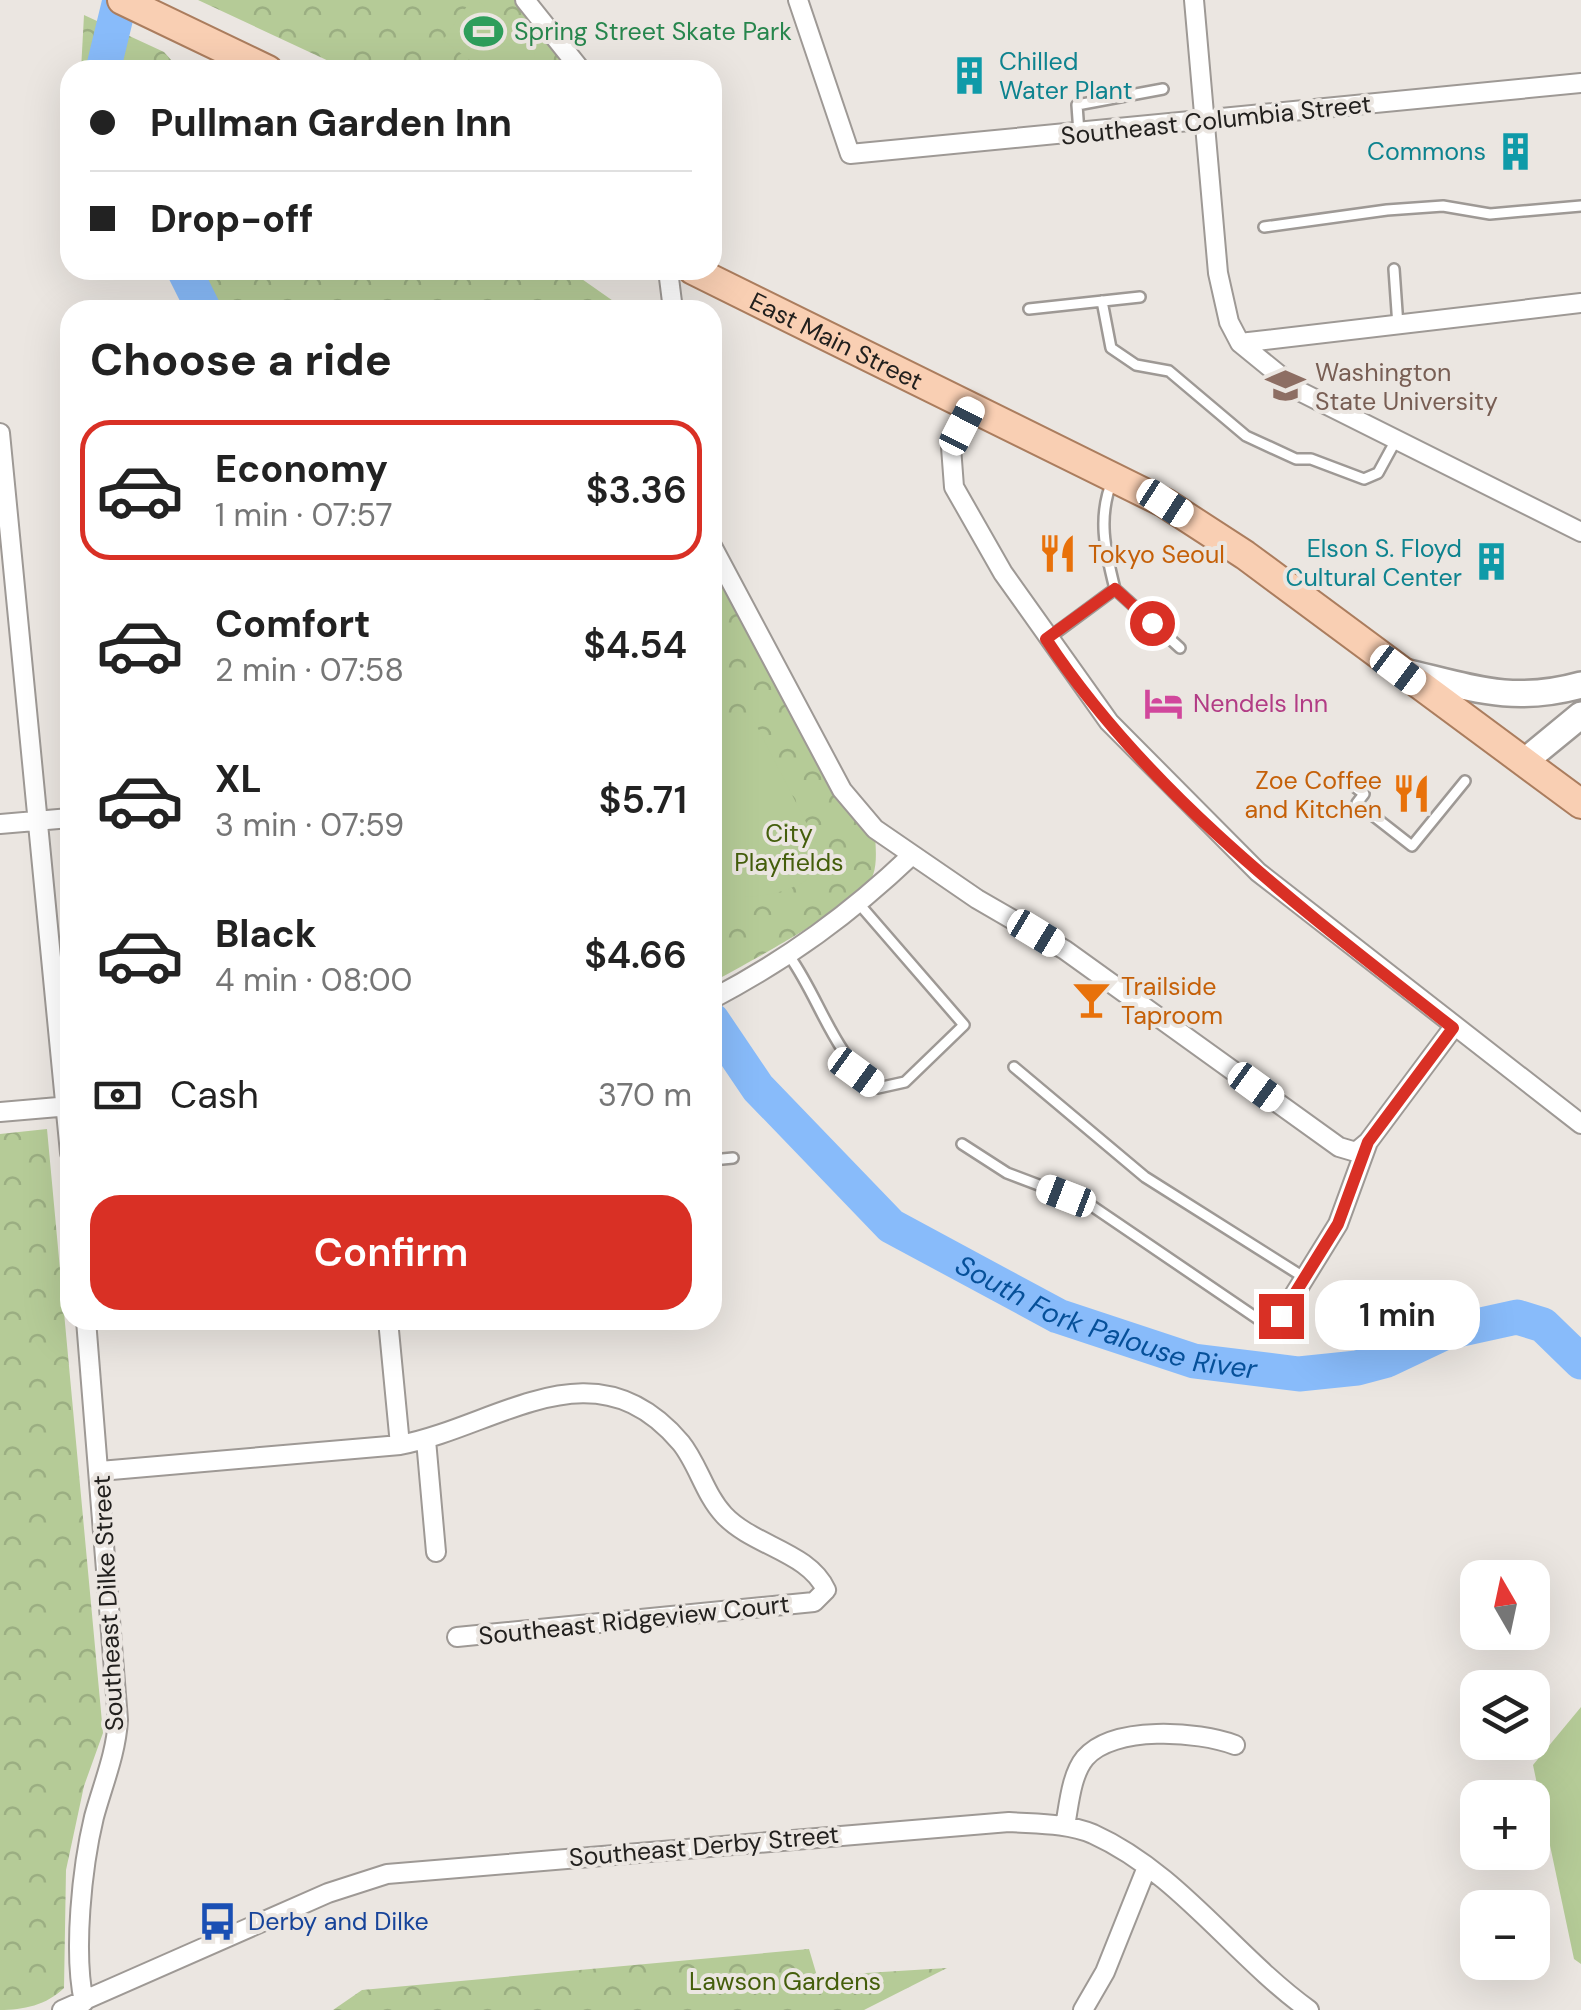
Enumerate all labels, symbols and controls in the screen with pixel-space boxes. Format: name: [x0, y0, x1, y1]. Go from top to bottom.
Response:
sports icon: Spring Street Skate Park: [463, 10, 505, 52]
place label: Spring Street Skate Park: [514, 15, 792, 48]
place label: Chilled Water Plant: [999, 45, 1133, 107]
building icon: Chilled Water Plant: [948, 54, 990, 96]
street label: Southeast Columbia Street: [1059, 87, 1373, 153]
text: Pullman Garden Inn: [150, 98, 512, 148]
building icon: Commons: [1495, 130, 1537, 172]
place label: Commons: [1367, 135, 1486, 168]
text: Drop-off: [150, 194, 313, 244]
street label: East Main Street: [745, 284, 928, 397]
text: Choose a ride: [90, 330, 392, 389]
place label: Washington State University: [1315, 356, 1498, 418]
school or university icon: Washington State University: [1264, 365, 1306, 407]
car: [935, 392, 989, 460]
text: Economy: [215, 444, 388, 494]
icon: car: [95, 445, 185, 535]
text: $3.36: [586, 465, 687, 515]
car: [1132, 474, 1198, 532]
text: 1 min · 07:57: [215, 494, 392, 536]
place label: Elson S. Floyd Cultural Center: [1286, 532, 1462, 594]
restaurant icon: Tokyo Seoul: [1037, 533, 1079, 575]
place label: Tokyo Seoul: [1088, 538, 1225, 571]
building icon: Elson S. Floyd Cultural Center: [1471, 541, 1513, 583]
text: Comfort: [215, 599, 371, 649]
icon: car: [95, 600, 185, 690]
route start: [1130, 601, 1175, 646]
text: $4.54: [583, 620, 687, 670]
car: [1365, 640, 1431, 700]
text: 2 min · 07:58: [215, 649, 404, 691]
hotel icon: Nendels Inn: [1142, 682, 1184, 724]
place label: Nendels Inn: [1193, 687, 1328, 720]
text: XL: [215, 754, 262, 804]
icon: car: [95, 755, 185, 845]
place label: Zoe Coffee and Kitchen: [1244, 764, 1382, 826]
restaurant icon: Zoe Coffee and Kitchen: [1391, 773, 1433, 815]
text: $5.71: [599, 775, 687, 825]
text: 3 min · 07:59: [215, 804, 404, 846]
park label: City Playfields: [734, 817, 844, 879]
car: [1003, 905, 1069, 961]
text: Black: [215, 909, 317, 959]
icon: car: [95, 910, 185, 1000]
text: $4.66: [584, 930, 687, 980]
text: 4 min · 08:00: [215, 959, 412, 1001]
place label: Trailside Taproom: [1121, 970, 1223, 1032]
bar icon: Trailside Taproom: [1070, 979, 1112, 1021]
car: [823, 1042, 889, 1102]
car: [1223, 1057, 1289, 1117]
icon: cash: [90, 1068, 145, 1123]
text: Cash: [170, 1070, 259, 1120]
text: 370 m: [598, 1074, 692, 1116]
car: [1033, 1171, 1099, 1221]
button: Confirm: [90, 1195, 692, 1310]
water label: South Fork Palouse River: [949, 1246, 1260, 1387]
callout: 1 min: [1316, 1281, 1481, 1351]
route end: [1259, 1294, 1304, 1339]
text: 1 min: [1359, 1294, 1436, 1336]
street label: Southeast Dilke Street: [85, 1474, 131, 1732]
north arrow: [1460, 1560, 1550, 1650]
map controls: [1460, 1560, 1550, 1980]
street label: Southeast Ridgeview Court: [477, 1587, 791, 1653]
button: layers: [1460, 1670, 1550, 1760]
button: +: [1460, 1780, 1550, 1870]
street label: Southeast Derby Street: [568, 1818, 840, 1874]
button: −: [1460, 1890, 1550, 1980]
bus stop icon: Derby and Dilke: [197, 1900, 239, 1942]
place label: Derby and Dilke: [248, 1905, 429, 1938]
park label: Lawson Gardens: [689, 1965, 881, 1998]

